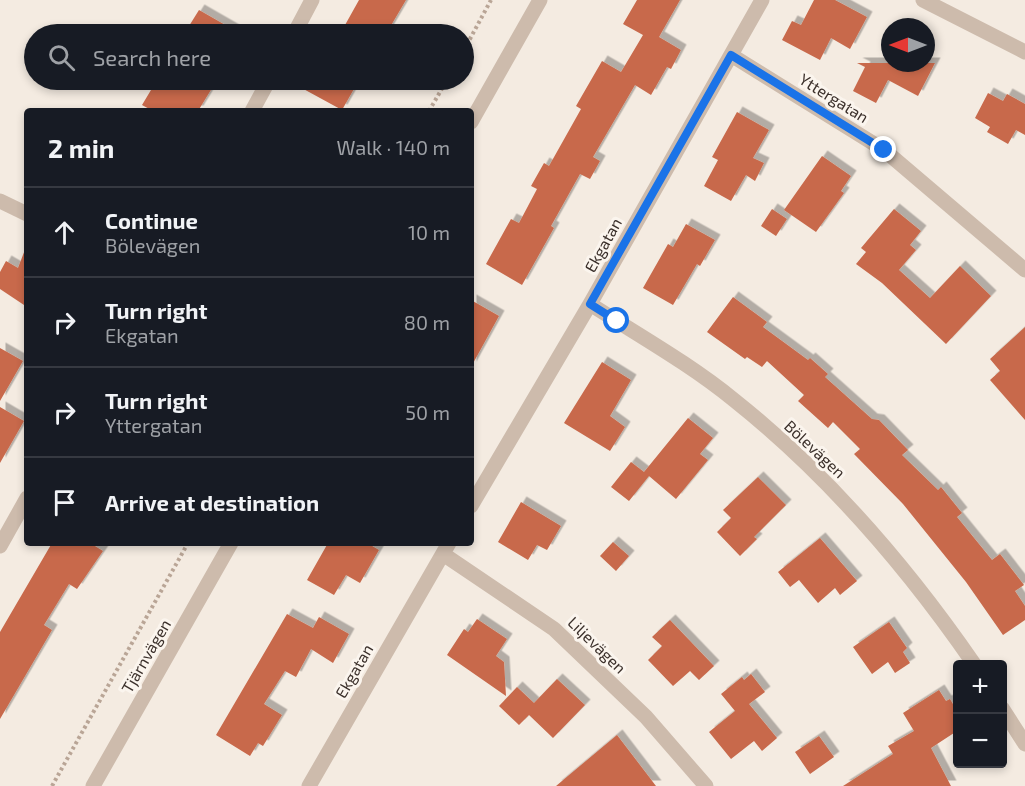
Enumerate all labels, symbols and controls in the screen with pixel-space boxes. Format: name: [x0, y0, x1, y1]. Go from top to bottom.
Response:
north arrow: [881, 18, 935, 72]
search box: [24, 24, 474, 90]
icon: search: [45, 41, 78, 74]
text: Search here: [93, 44, 211, 70]
street label: Yttergatan: [796, 69, 872, 126]
text: 2 min: [48, 132, 114, 163]
text: Walk · 140 m: [336, 135, 450, 159]
route end: [870, 136, 896, 162]
text: Continue: [105, 207, 198, 233]
street label: Ekgatan: [580, 214, 625, 275]
icon: ahead: [48, 216, 81, 249]
text: 10 m: [408, 220, 450, 244]
text: Bölevägen: [105, 233, 200, 257]
text: Turn right: [105, 297, 207, 323]
icon: right: [48, 306, 81, 339]
route start: [603, 307, 629, 333]
text: 80 m: [404, 310, 450, 334]
text: Ekgatan: [105, 323, 179, 347]
text: Turn right: [105, 387, 207, 413]
icon: right: [48, 396, 81, 429]
text: 50 m: [405, 400, 450, 424]
text: Yttergatan: [105, 413, 202, 437]
street label: Bölevägen: [781, 416, 850, 482]
icon: arrive: [48, 486, 81, 519]
text: Arrive at destination: [105, 489, 319, 515]
street label: Liljevägen: [564, 612, 630, 678]
street label: Tjärnvägen: [117, 616, 175, 696]
street label: Ekgatan: [331, 640, 377, 701]
map controls: [953, 660, 1007, 768]
button: +: [953, 660, 1007, 714]
button: −: [953, 714, 1007, 768]

